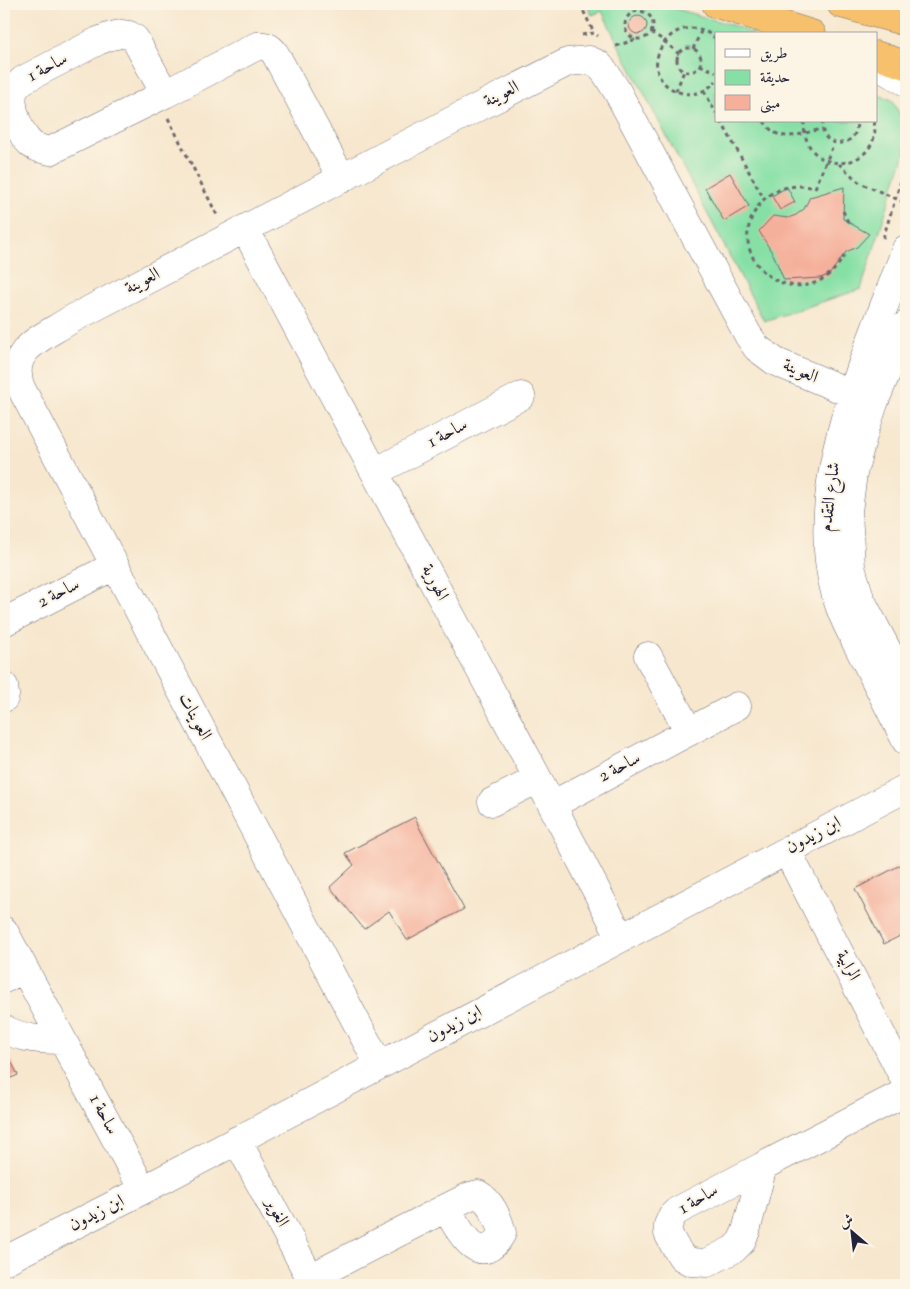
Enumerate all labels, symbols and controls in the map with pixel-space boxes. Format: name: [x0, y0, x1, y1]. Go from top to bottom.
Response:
legend: [715, 32, 878, 122]
text: طريق: [760, 44, 787, 65]
street label: ساحة 1: [23, 47, 73, 89]
text: حديقة: [760, 68, 790, 89]
street label: العوينة: [480, 75, 524, 115]
text: مبنى: [760, 94, 780, 115]
street label: العوينة: [121, 262, 165, 302]
street label: العوينة: [778, 353, 822, 391]
street label: ساحة 1: [423, 413, 473, 455]
street label: شارع التقدم: [814, 461, 849, 533]
street label: الهورية: [414, 560, 454, 606]
street label: ساحة 2: [33, 572, 85, 616]
street label: العوينات: [171, 689, 217, 745]
street label: ساحة 2: [594, 746, 646, 790]
street label: ابن زيدون: [782, 811, 846, 861]
street label: الرابية: [828, 946, 866, 986]
street label: ابن زيدون: [423, 1000, 487, 1050]
street label: ساحة 1: [82, 1090, 124, 1140]
street label: ساحة 1: [674, 1178, 724, 1222]
street label: ابن زيدون: [65, 1189, 129, 1239]
street label: الغوير: [257, 1192, 295, 1232]
north arrow: [828, 1206, 878, 1256]
text: ش: [836, 1210, 858, 1234]

